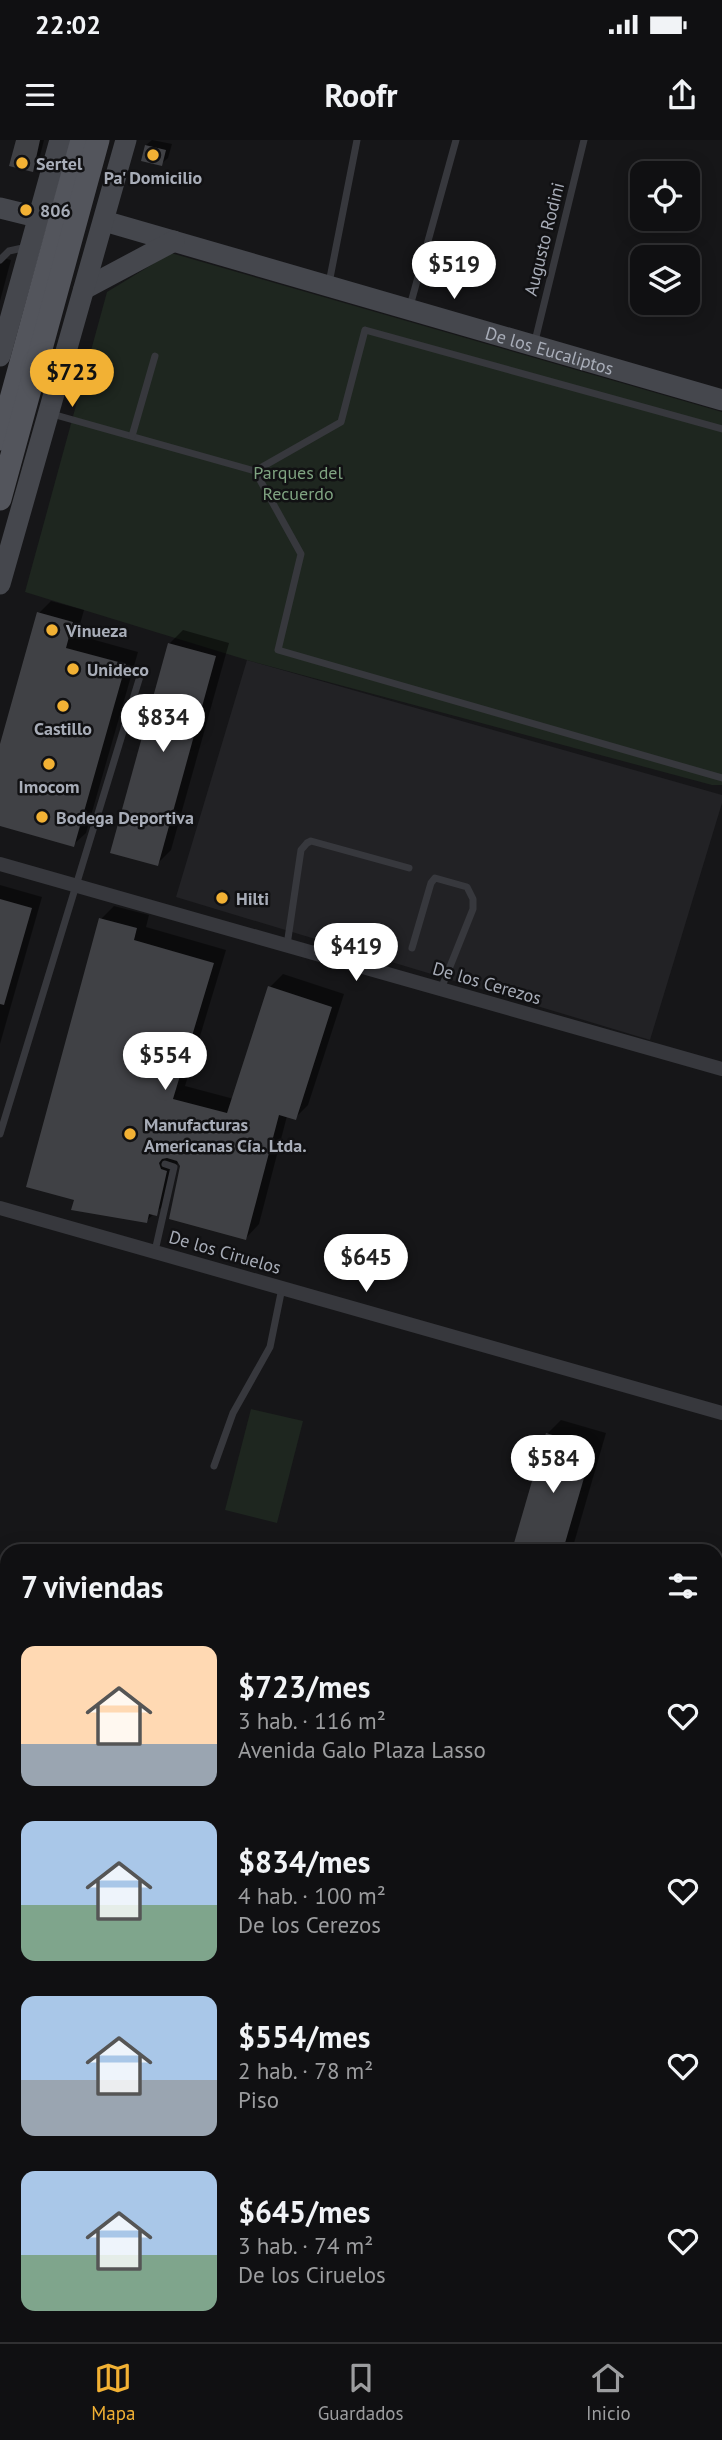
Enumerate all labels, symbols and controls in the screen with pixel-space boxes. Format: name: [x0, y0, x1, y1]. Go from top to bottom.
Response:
text: 22:02: [35, 8, 101, 41]
text: Roofr: [324, 74, 398, 116]
icon: menu: [21, 76, 59, 114]
icon: share: [663, 76, 701, 114]
marker: Pa' Domicilio: [145, 147, 161, 163]
place label: Sertel: [36, 152, 83, 175]
marker: Sertel: [14, 155, 30, 171]
map controls: [630, 161, 700, 315]
button: locate: [630, 161, 700, 231]
place label: Pa' Domicilio: [104, 166, 203, 189]
street label: Augusto Rodini: [519, 180, 569, 298]
place label: 806: [40, 199, 71, 222]
marker: 806: [18, 202, 34, 218]
pin: $519: [413, 242, 495, 301]
button: layers: [630, 245, 700, 315]
text: $519: [428, 249, 480, 278]
street label: De los Eucaliptos: [483, 321, 617, 380]
pin: $723: [31, 350, 113, 409]
text: $723: [46, 357, 98, 386]
park label: Parques del Recuerdo: [253, 461, 343, 505]
place label: Vinueza: [65, 619, 127, 642]
marker: Vinueza: [44, 622, 60, 638]
place label: Unideco: [87, 658, 149, 681]
marker: Unideco: [65, 661, 81, 677]
pin: $834: [122, 694, 204, 754]
marker: Castillo: [55, 698, 71, 714]
text: $834: [137, 702, 189, 731]
place label: Castillo: [34, 717, 92, 740]
marker: Imocom: [41, 756, 57, 772]
place label: Imocom: [19, 775, 79, 798]
place label: Bodega Deportiva: [56, 806, 194, 829]
marker: Bodega Deportiva: [34, 809, 50, 825]
place label: Hilti: [236, 887, 269, 910]
marker: Hilti: [214, 890, 230, 906]
pin: $419: [315, 924, 397, 983]
text: $419: [330, 931, 382, 960]
street label: De los Cerezos: [430, 957, 544, 1009]
pin: $554: [124, 1032, 206, 1092]
text: $554: [139, 1040, 191, 1069]
place label: Manufacturas Americanas Cía. Ltda.: [144, 1113, 307, 1157]
marker: Manufacturas Americanas Cía. Ltda.: [122, 1126, 138, 1142]
street label: De los Ciruelos: [166, 1225, 284, 1279]
pin: $645: [325, 1234, 407, 1294]
text: $645: [340, 1242, 392, 1271]
pin: $584: [512, 1436, 594, 1495]
text: $584: [527, 1443, 579, 1472]
text: 7 viviendas: [21, 1567, 163, 1606]
icon: filters: [664, 1567, 702, 1605]
text: $723/mes: [238, 1667, 370, 1706]
icon: home: [77, 1674, 161, 1758]
icon: heart: [664, 1697, 702, 1735]
text: 3 hab. · 116 m²: [238, 1706, 386, 1735]
text: Avenida Galo Plaza Lasso: [238, 1735, 486, 1764]
text: $834/mes: [238, 1842, 370, 1881]
icon: home: [77, 1849, 161, 1933]
icon: heart: [664, 1872, 702, 1910]
text: 4 hab. · 100 m²: [238, 1881, 386, 1910]
text: De los Cerezos: [238, 1910, 381, 1939]
text: $554/mes: [238, 2017, 370, 2056]
icon: home: [77, 2024, 161, 2108]
icon: heart: [664, 2047, 702, 2085]
text: 2 hab. · 78 m²: [238, 2056, 373, 2085]
text: Piso: [238, 2085, 279, 2114]
text: $645/mes: [238, 2192, 370, 2231]
icon: home: [77, 2199, 161, 2283]
icon: heart: [664, 2222, 702, 2260]
text: 3 hab. · 74 m²: [238, 2231, 373, 2260]
text: De los Ciruelos: [238, 2260, 386, 2289]
tab: Mapa: [91, 2359, 135, 2425]
tab: Guardados: [318, 2359, 404, 2425]
tab: Inicio: [586, 2359, 631, 2425]

